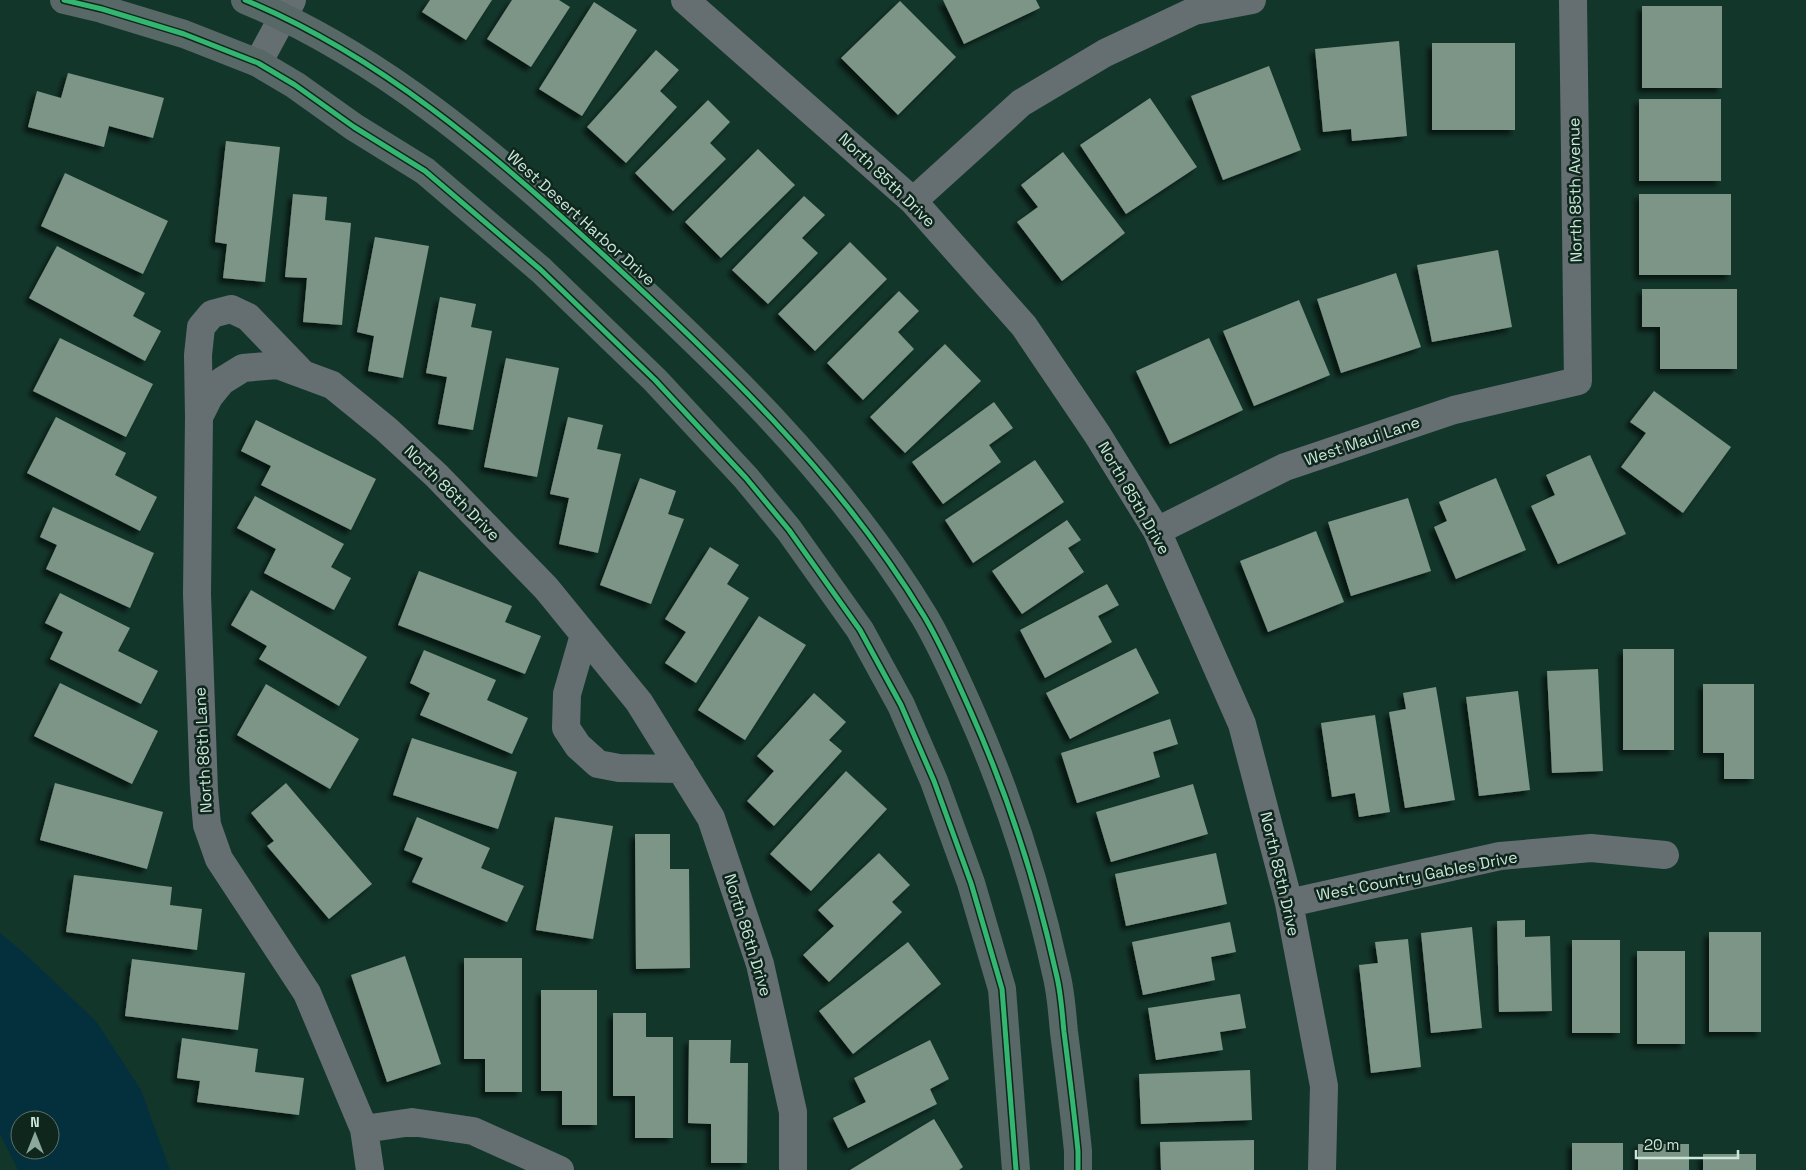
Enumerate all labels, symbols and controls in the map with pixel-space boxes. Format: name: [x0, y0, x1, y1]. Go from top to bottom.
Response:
street label: North 85th Avenue: [1563, 117, 1587, 263]
street label: North 85th Drive: [834, 128, 940, 232]
street label: West Desert Harbor Drive: [502, 146, 660, 290]
street label: West Maui Lane: [1301, 411, 1423, 471]
street label: North 85th Drive: [1093, 438, 1175, 558]
street label: North 86th Drive: [400, 441, 504, 545]
street label: North 86th Lane: [189, 686, 217, 814]
street label: North 85th Drive: [1255, 810, 1305, 938]
street label: West Country Gables Drive: [1315, 846, 1519, 906]
street label: North 86th Drive: [719, 871, 777, 999]
north arrow: [10, 1110, 60, 1160]
text: N: [30, 1113, 40, 1131]
scale bar: [1636, 1128, 1738, 1160]
text: 20 m: [1644, 1135, 1679, 1154]

